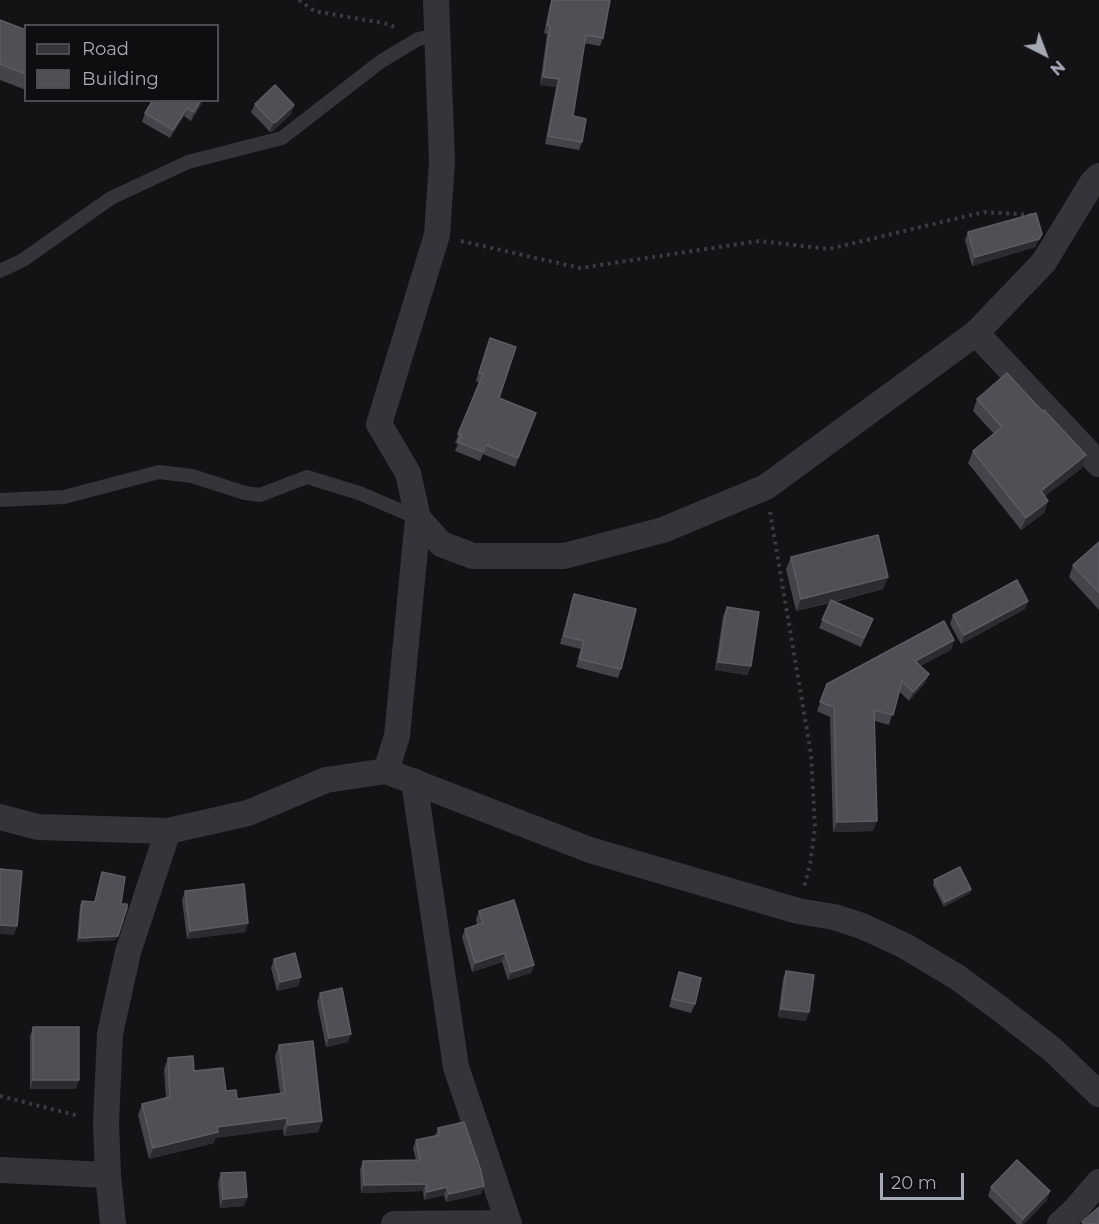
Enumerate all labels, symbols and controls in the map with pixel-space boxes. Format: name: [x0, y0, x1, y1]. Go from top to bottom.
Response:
legend: [24, 24, 219, 102]
north arrow: [1015, 24, 1075, 84]
text: Road: [82, 38, 129, 60]
text: N: [1046, 56, 1069, 79]
text: Building: [82, 68, 159, 90]
scale bar: [883, 1161, 967, 1199]
text: 20 m: [891, 1172, 937, 1194]

